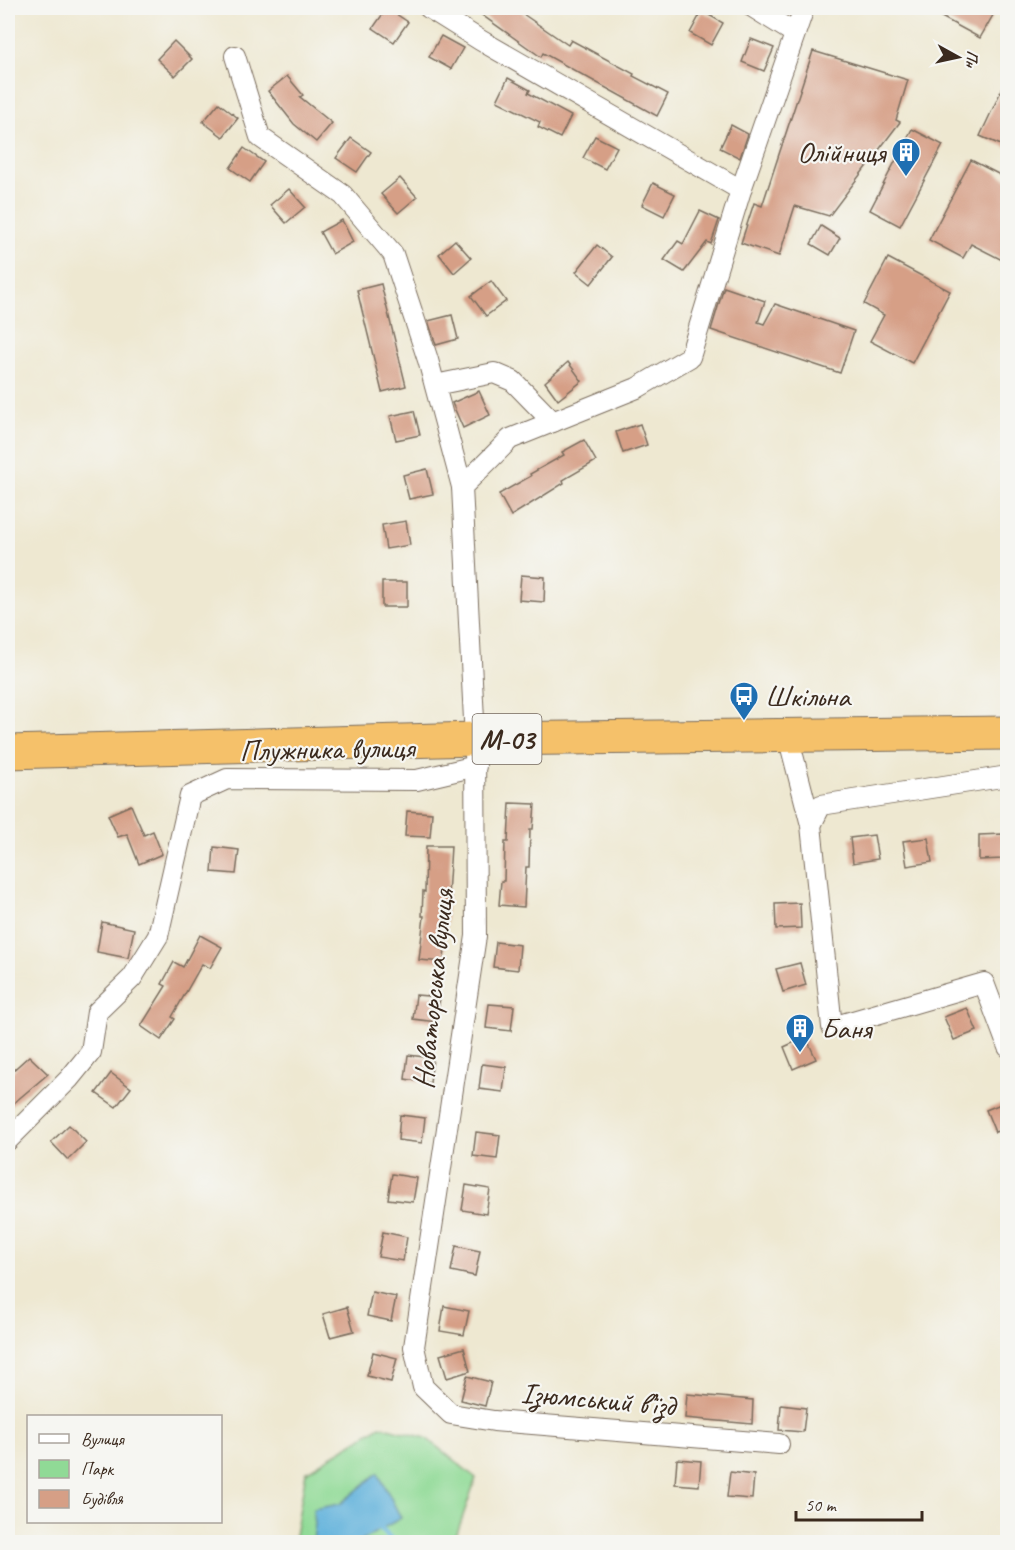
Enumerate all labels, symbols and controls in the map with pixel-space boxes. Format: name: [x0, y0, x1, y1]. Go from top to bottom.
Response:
north arrow: [928, 27, 988, 87]
text: Пн: [961, 49, 983, 70]
place label: Олійниця: [797, 133, 888, 171]
building icon: Олійниця: [890, 136, 922, 178]
place label: Шкільна: [765, 677, 852, 715]
bus stop icon: Шкільна: [728, 680, 760, 722]
road number: М-03: [472, 714, 542, 764]
street label: Плужника вулиця: [239, 728, 418, 770]
street label: Новаторська вулиця: [404, 886, 463, 1091]
place label: Баня: [821, 1009, 874, 1047]
building icon: Баня: [784, 1012, 816, 1054]
street label: Ізюмський в’їзд: [519, 1373, 679, 1425]
legend: [27, 1415, 222, 1523]
text: Вулиця: [81, 1428, 125, 1450]
text: Парк: [81, 1458, 115, 1480]
scale bar: [796, 1484, 922, 1522]
text: Будівля: [81, 1488, 124, 1510]
text: 50 m: [805, 1494, 838, 1516]

